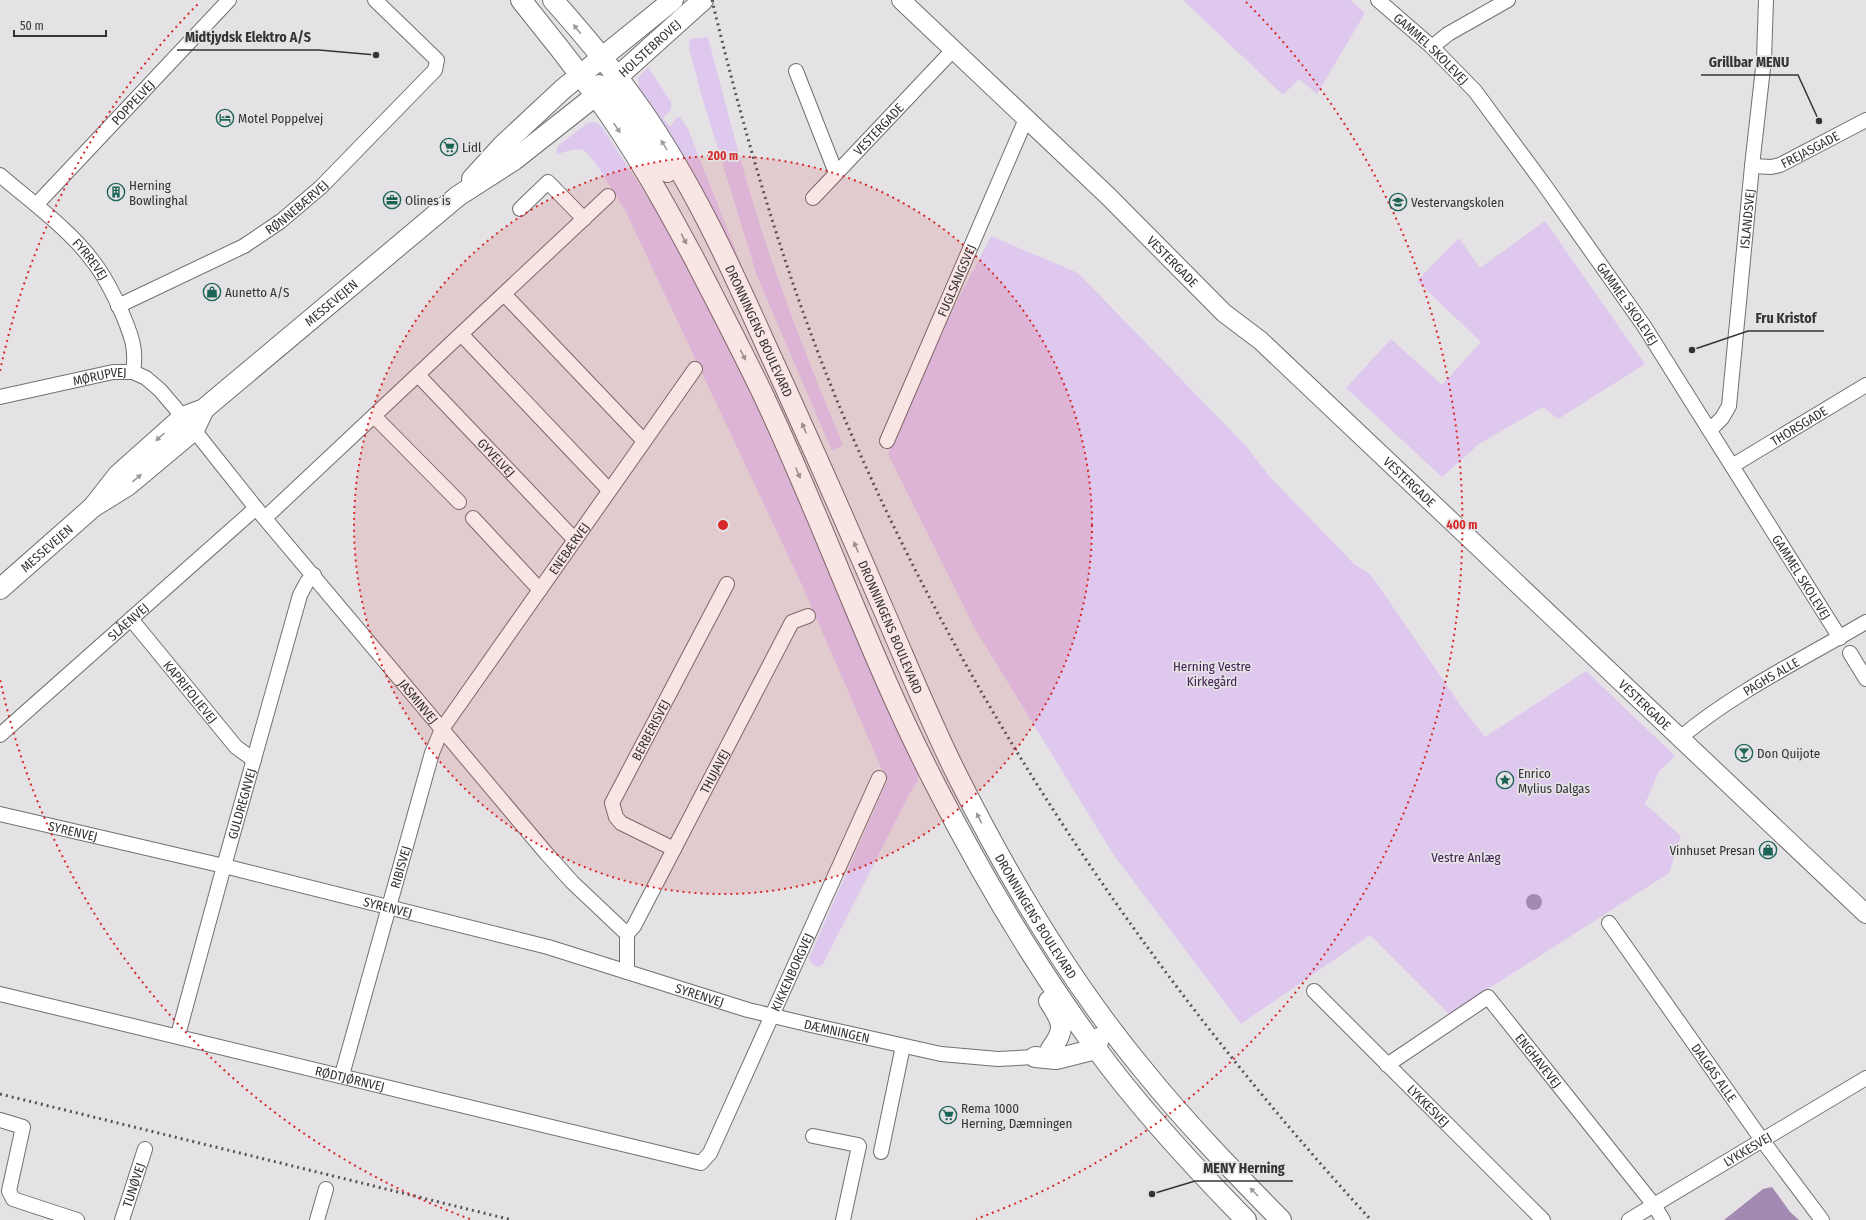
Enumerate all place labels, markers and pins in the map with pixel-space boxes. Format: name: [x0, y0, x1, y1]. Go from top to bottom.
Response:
callout: Midtjydsk Elektro A/S: [177, 24, 319, 50]
callout: Grillbar MENU: [1701, 49, 1798, 75]
hotel icon: Motel Poppelvej: [215, 108, 235, 128]
place label: Motel Poppelvej: [238, 111, 323, 126]
supermarket icon: Lidl: [439, 137, 459, 157]
place label: Lidl: [462, 140, 482, 155]
place label: Herning Bowlinghal: [129, 178, 188, 208]
building icon: Herning Bowlinghal: [106, 182, 126, 202]
office icon: Olines is: [382, 190, 402, 210]
school or university icon: Vestervangskolen: [1388, 192, 1408, 212]
place label: Olines is: [405, 193, 451, 208]
place label: Vestervangskolen: [1411, 195, 1504, 210]
shop icon: Aunetto A/S: [202, 282, 222, 302]
place label: Aunetto A/S: [225, 285, 289, 300]
callout: Fru Kristof: [1748, 305, 1824, 331]
centre of rings: [716, 518, 730, 532]
bar icon: Don Quijote: [1734, 743, 1754, 763]
place label: Don Quijote: [1757, 746, 1820, 761]
place label: Enrico Mylius Dalgas: [1518, 766, 1590, 796]
place icon: Enrico Mylius Dalgas: [1495, 770, 1515, 790]
shop icon: Vinhuset Presan: [1758, 840, 1778, 860]
place label: Vinhuset Presan: [1670, 843, 1755, 858]
place label: Rema 1000 Herning, Dæmningen: [961, 1101, 1072, 1131]
supermarket icon: Rema 1000 Herning, Dæmningen: [938, 1105, 958, 1125]
callout: MENY Herning: [1195, 1155, 1293, 1181]

